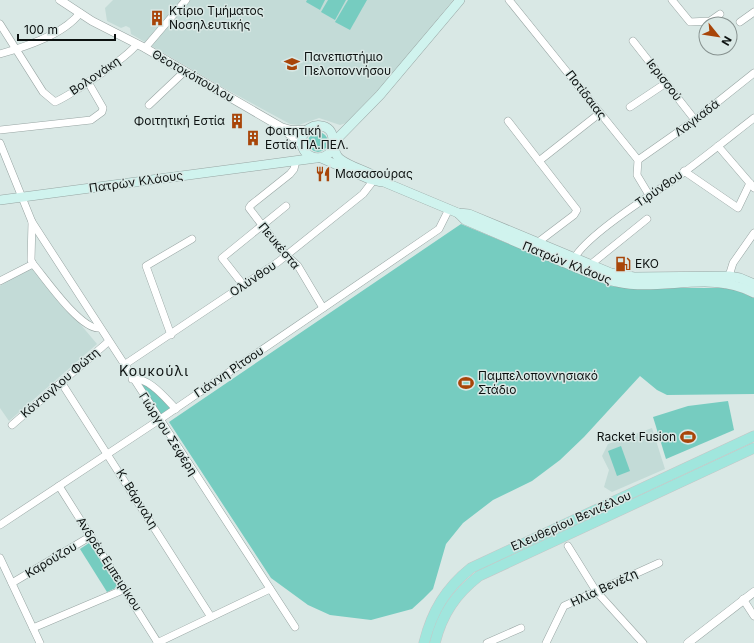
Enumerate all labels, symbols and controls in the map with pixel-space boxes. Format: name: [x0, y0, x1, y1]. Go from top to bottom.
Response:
place label: Κτίριο Τμήματος Νοσηλευτικής: [169, 3, 264, 32]
building icon: Κτίριο Τμήματος Νοσηλευτικής: [148, 9, 166, 27]
scale bar: [18, 16, 115, 42]
north arrow: [698, 16, 738, 56]
text: 100 m: [24, 22, 58, 37]
text: N: [719, 34, 735, 48]
street label: Θεοτοκόπουλου: [150, 46, 237, 105]
place label: Πανεπιστήμιο Πελοποννήσου: [304, 49, 391, 78]
street label: Βολονάκη: [67, 53, 123, 98]
school or university icon: Πανεπιστήμιο Πελοποννήσου: [283, 55, 301, 73]
street label: Ιερισσού: [643, 56, 685, 104]
street label: Ποτίδαιας: [563, 67, 610, 122]
street label: Λαγκαδά: [671, 96, 722, 139]
building icon: Φοιτητική Εστία: [228, 112, 246, 130]
place label: Φοιτητική Εστία: [134, 113, 225, 128]
place label: Φοιτητική Εστία ΠΑ.ΠΕΛ.: [265, 123, 349, 152]
building icon: Φοιτητική Εστία ΠΑ.ΠΕΛ.: [244, 129, 262, 147]
restaurant icon: Μασασούρας: [314, 165, 332, 183]
place label: Μασασούρας: [335, 166, 413, 181]
street label: Πατρών Κλάους: [88, 167, 184, 196]
street label: Τιρύνθου: [632, 167, 685, 210]
street label: Πευκέστα: [256, 219, 303, 272]
street label: Πατρών Κλάους: [520, 238, 614, 287]
fuel station icon: EKO: [614, 255, 632, 273]
place label: EKO: [635, 256, 659, 271]
street label: Ολύνθου: [227, 258, 279, 300]
street label: Γιάννη Ρίτσου: [191, 343, 266, 400]
street label: Κόντογλου Φώτη: [17, 344, 102, 421]
district label: Κουκούλι: [119, 362, 189, 379]
place label: Παμπελοποννησιακό Στάδιο: [478, 368, 598, 397]
sports icon: Παμπελοποννησιακό Στάδιο: [457, 374, 475, 392]
street label: Γιώργου Σεφέρη: [136, 389, 201, 478]
sports icon: Racket Fusion: [679, 428, 697, 446]
place label: Racket Fusion: [597, 429, 676, 444]
street label: Κ. Βάρναλη: [113, 466, 162, 531]
street label: Ελευθερίου Βενιζέλου: [508, 487, 633, 554]
street label: Ανδρέα Εμπειρίκου: [73, 514, 145, 614]
street label: Καρούζου: [22, 538, 79, 581]
street label: Ηλία Βενέζη: [568, 565, 640, 610]

